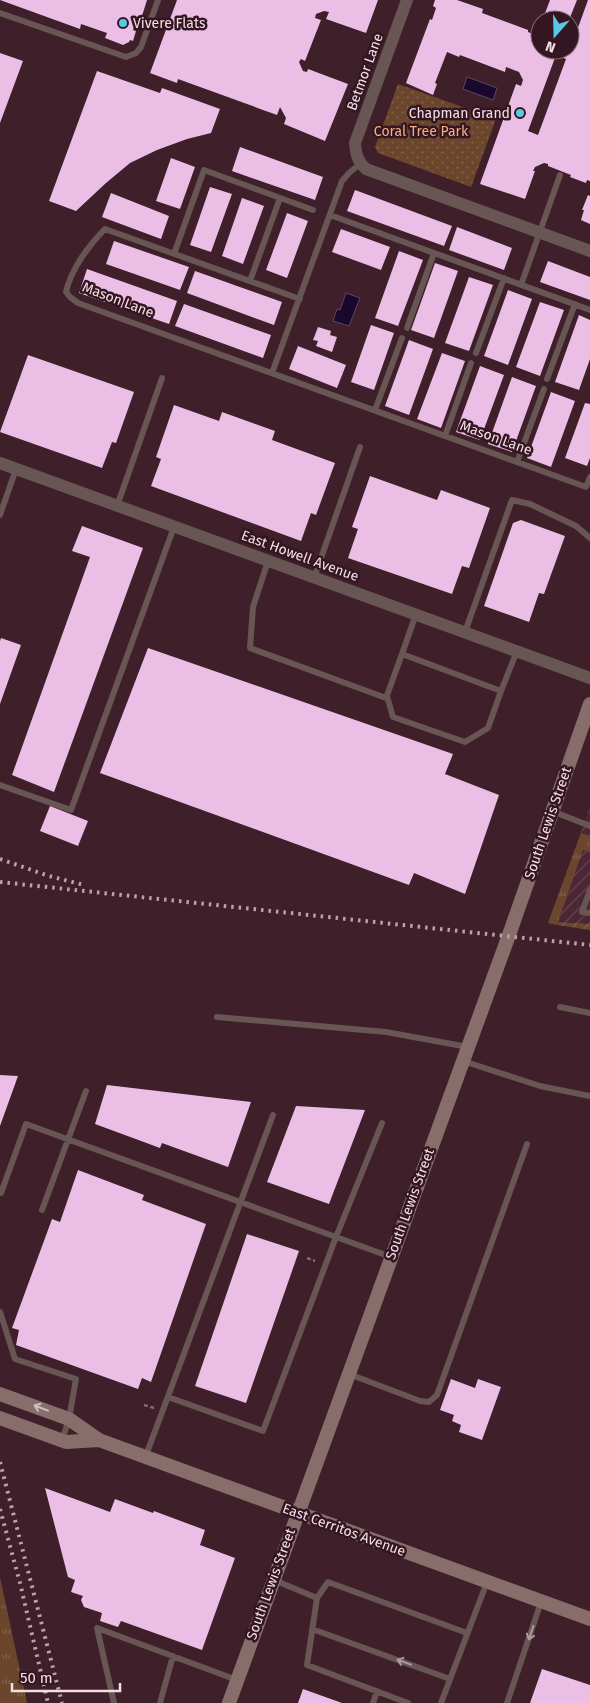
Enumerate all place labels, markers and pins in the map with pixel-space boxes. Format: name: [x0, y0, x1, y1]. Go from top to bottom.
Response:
place label: Vivere Flats: [133, 15, 206, 32]
marker: Vivere Flats: [117, 17, 129, 29]
place label: Chapman Grand: [409, 105, 510, 122]
marker: Chapman Grand: [514, 107, 526, 119]

